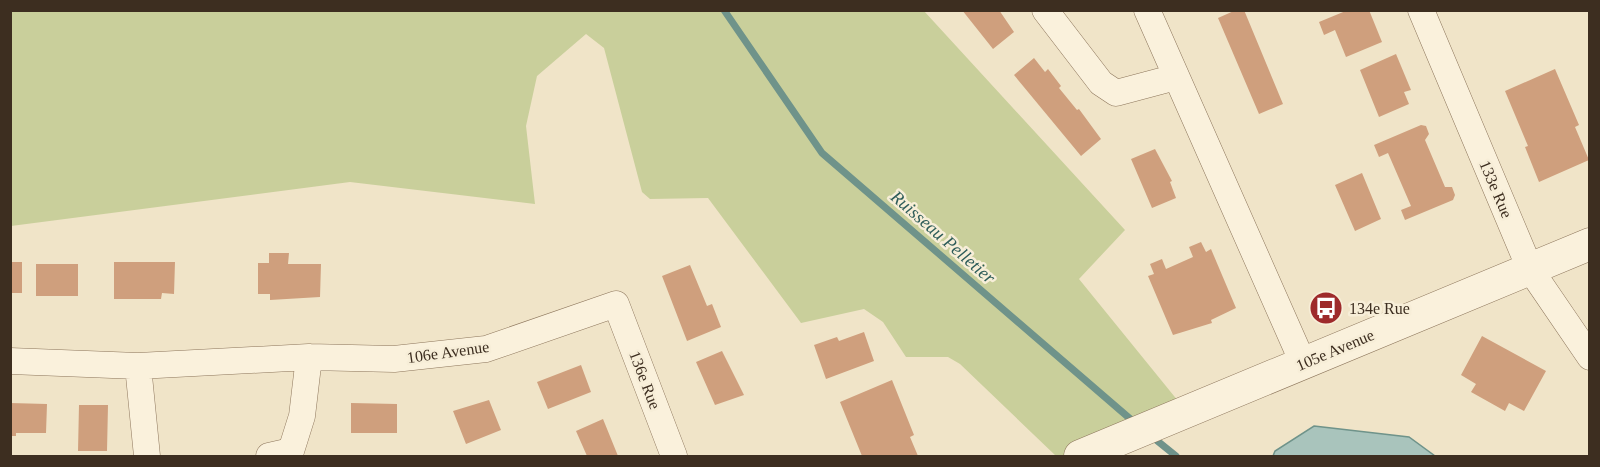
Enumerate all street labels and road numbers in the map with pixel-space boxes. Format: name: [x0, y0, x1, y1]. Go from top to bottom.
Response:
street label: 133e Rue: [1476, 158, 1516, 220]
street label: 105e Avenue: [1294, 326, 1376, 374]
street label: 106e Avenue: [406, 338, 490, 366]
street label: 136e Rue: [626, 349, 664, 411]

